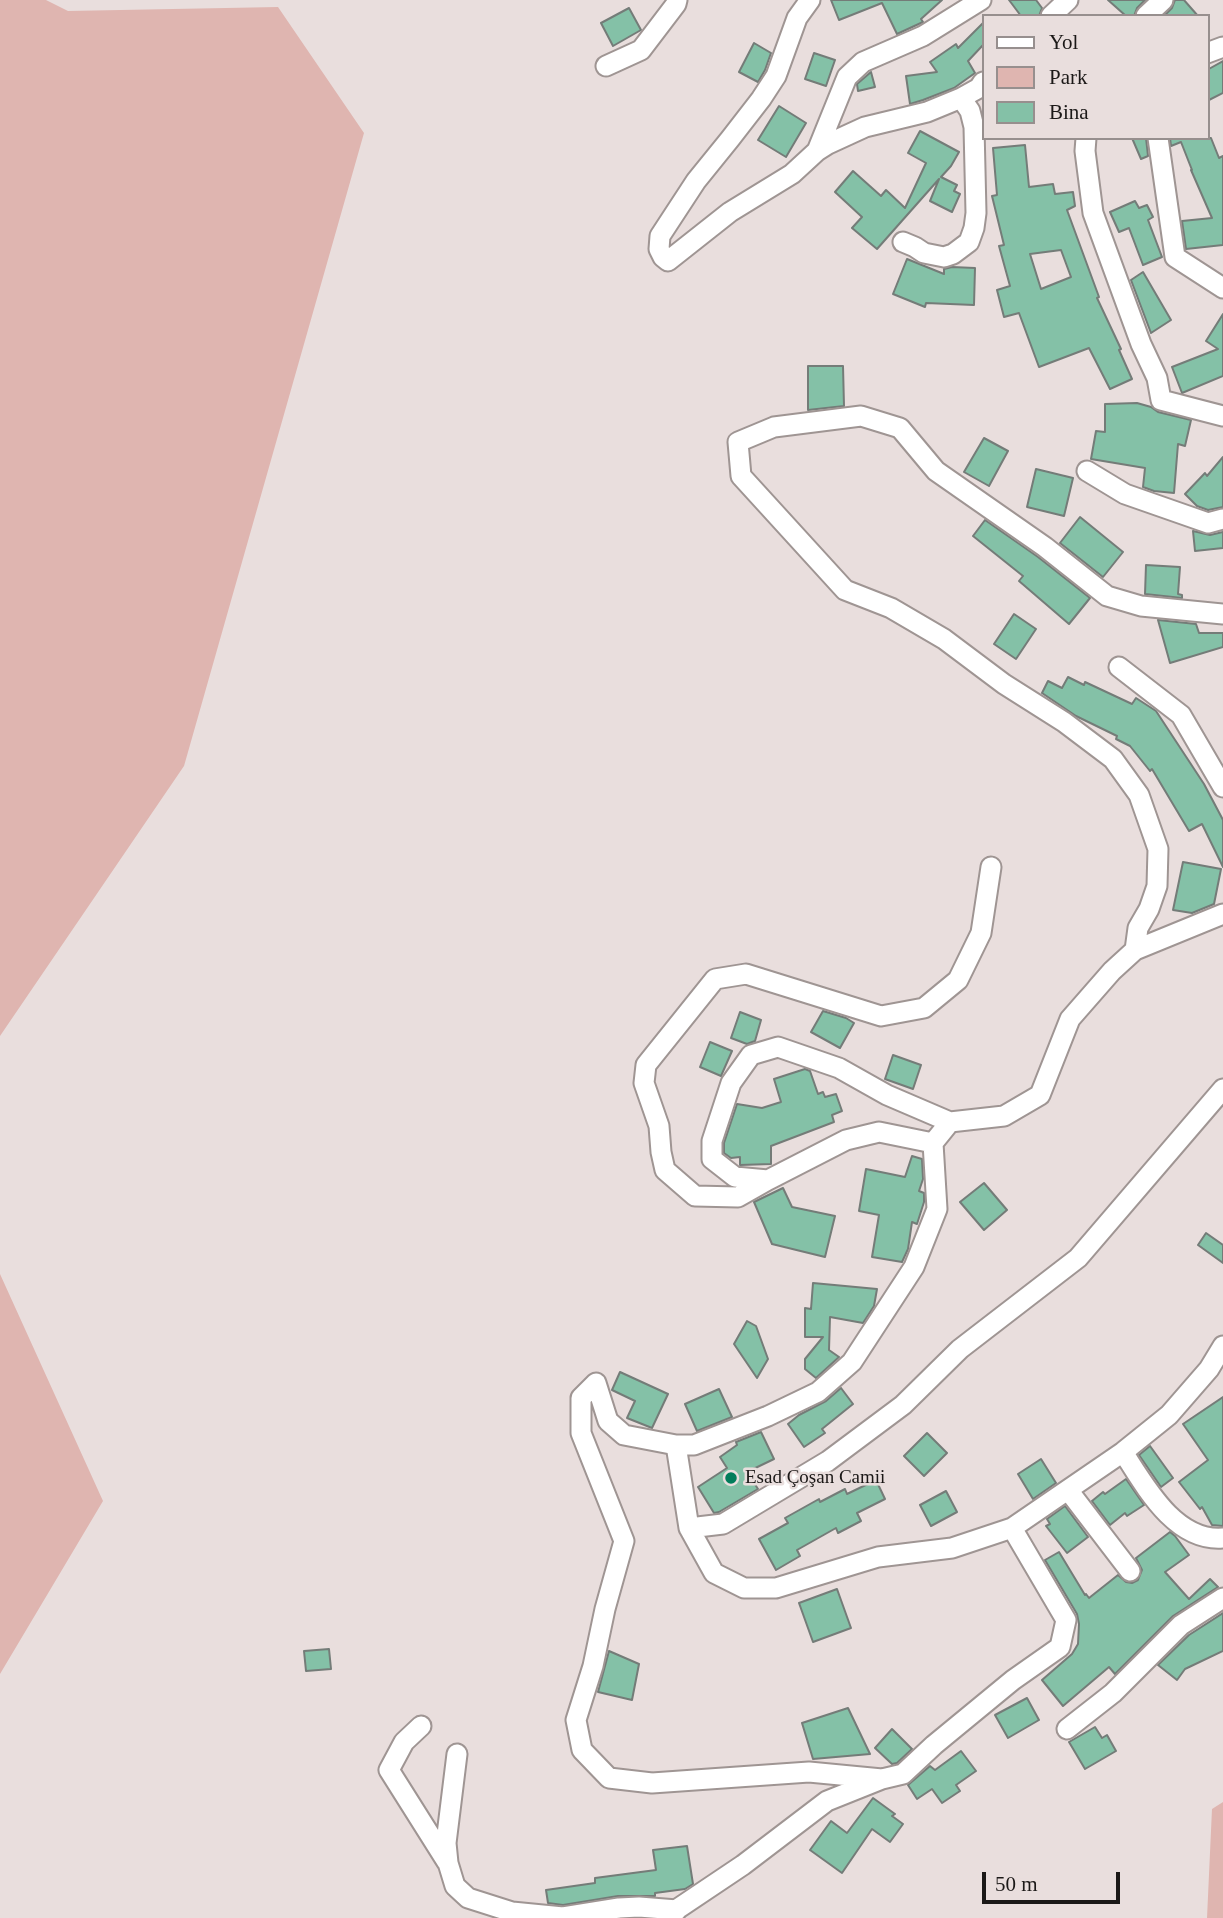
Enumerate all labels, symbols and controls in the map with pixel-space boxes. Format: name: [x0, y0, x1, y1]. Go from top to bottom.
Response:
legend: [982, 14, 1209, 140]
text: Yol: [1049, 30, 1078, 54]
text: Park: [1049, 65, 1088, 89]
text: Bina: [1049, 100, 1089, 124]
place label: Esad Çoşan Camii: [745, 1467, 885, 1489]
marker: Esad Çoşan Camii: [723, 1470, 739, 1486]
scale bar: [985, 1858, 1123, 1902]
text: 50 m: [995, 1872, 1038, 1896]

